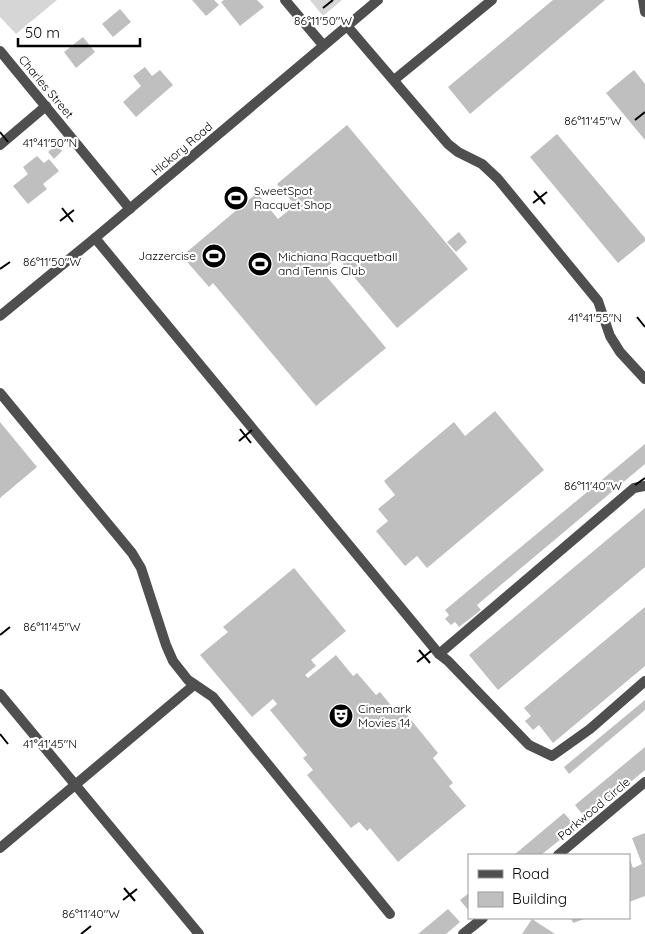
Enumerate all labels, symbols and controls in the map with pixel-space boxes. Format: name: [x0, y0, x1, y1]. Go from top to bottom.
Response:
text: 86°11'50"W: [294, 13, 352, 28]
scale bar: [18, 15, 140, 47]
text: 50 m: [25, 23, 60, 42]
street label: Charles Street: [16, 52, 77, 121]
text: 86°11'45"W: [564, 113, 622, 128]
street label: Hickory Road: [148, 119, 215, 179]
text: 41°41'50"N: [23, 135, 77, 150]
place label: SweetSpot Racquet Shop: [254, 183, 332, 212]
sports icon: SweetSpot Racquet Shop: [223, 185, 249, 211]
sports icon: Jazzercise: [201, 243, 227, 269]
place label: Jazzercise: [138, 248, 196, 263]
place label: Michiana Racquetball and Tennis Club: [278, 249, 397, 278]
sports icon: Michiana Racquetball and Tennis Club: [247, 251, 273, 277]
text: 86°11'50"W: [23, 254, 81, 269]
text: 41°41'55"N: [568, 310, 622, 325]
text: 86°11'40"W: [564, 478, 622, 493]
text: 86°11'45"W: [23, 619, 81, 634]
place label: Cinemark Movies 14: [358, 701, 411, 730]
theatre icon: Cinemark Movies 14: [328, 703, 354, 729]
text: 41°41'45"N: [23, 736, 77, 751]
street label: Parkwood Circle: [554, 774, 633, 843]
legend: [468, 854, 630, 919]
text: Road: [512, 864, 549, 883]
text: Building: [512, 889, 567, 908]
text: 86°11'40"W: [62, 906, 120, 921]

